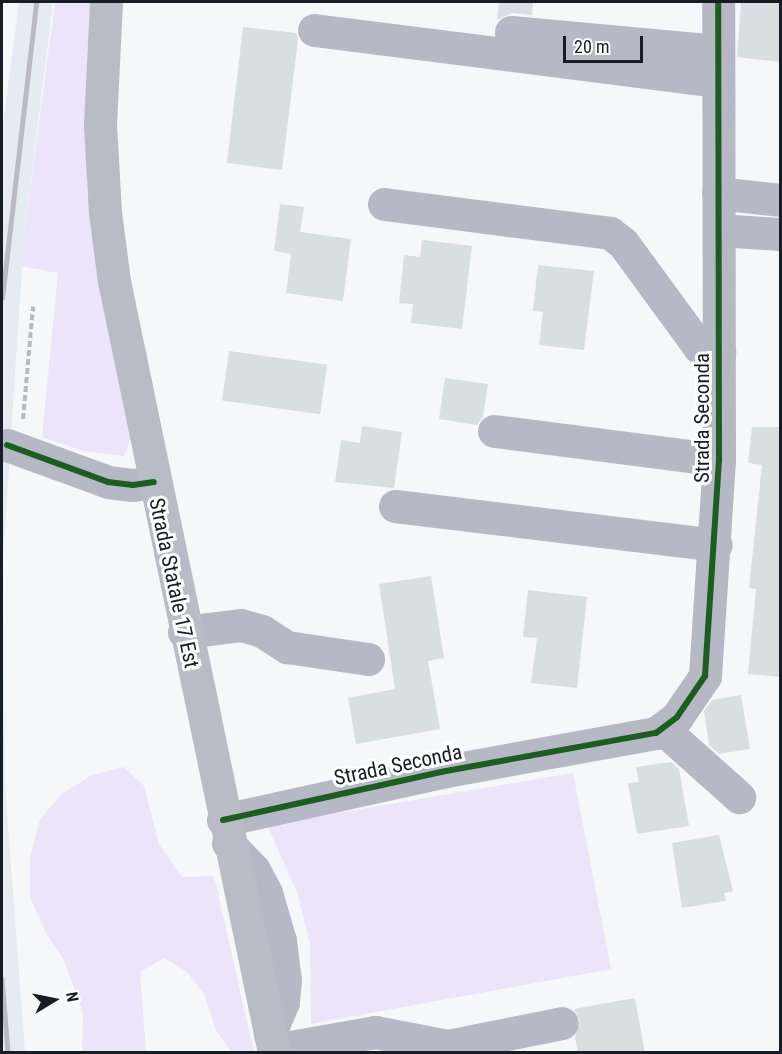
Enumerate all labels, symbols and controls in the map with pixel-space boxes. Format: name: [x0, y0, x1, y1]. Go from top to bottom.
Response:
scale bar: [566, 24, 646, 62]
text: 20 m: [574, 36, 609, 57]
street label: Strada Seconda: [689, 353, 715, 483]
street label: Strada Statale 17 Est: [144, 496, 204, 670]
street label: Strada Seconda: [332, 739, 464, 791]
north arrow: [24, 970, 84, 1030]
text: N: [62, 990, 82, 1003]

